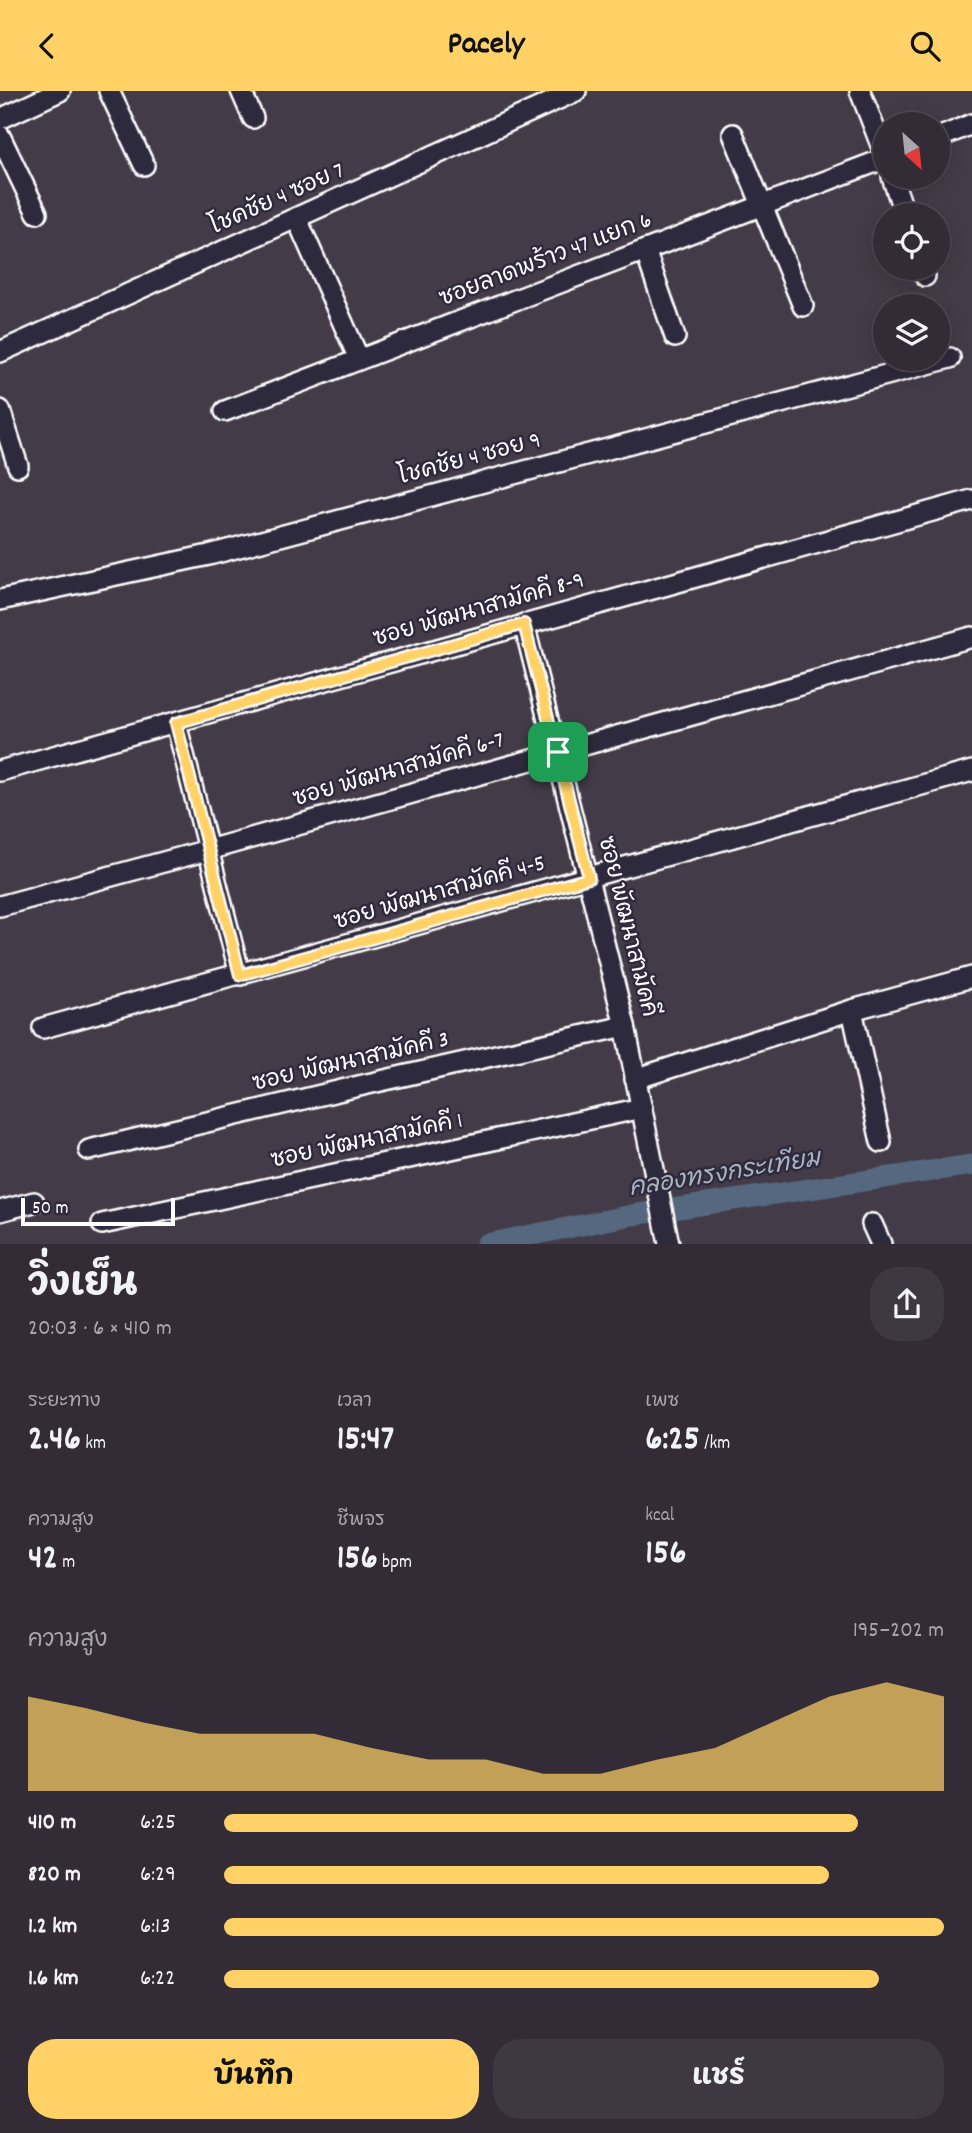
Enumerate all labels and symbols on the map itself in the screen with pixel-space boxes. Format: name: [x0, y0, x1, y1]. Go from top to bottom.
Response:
north arrow: [873, 112, 950, 189]
street label: โชคชัย 4 ซอย 7: [204, 153, 351, 244]
street label: ซอยลาดพร้าว 47 แยก 6: [434, 203, 657, 317]
street label: โชคชัย 4 ซอย 9: [395, 422, 545, 495]
street label: ซอย พัฒนาสามัคคี 8-9: [369, 563, 588, 657]
pin: [528, 722, 588, 782]
street label: ซอย พัฒนาสามัคคี 6-7: [289, 723, 508, 817]
street label: ซอย พัฒนาสามัคคี: [588, 833, 666, 1021]
street label: ซอย พัฒนาสามัคคี 4-5: [330, 846, 550, 940]
street label: ซอย พัฒนาสามัคคี 3: [249, 1022, 452, 1102]
street label: ซอย พัฒนาสามัคคี 1: [268, 1104, 466, 1178]
water label: คลองทรงกระเทียม: [627, 1142, 825, 1207]
scale bar: [21, 1195, 175, 1227]

